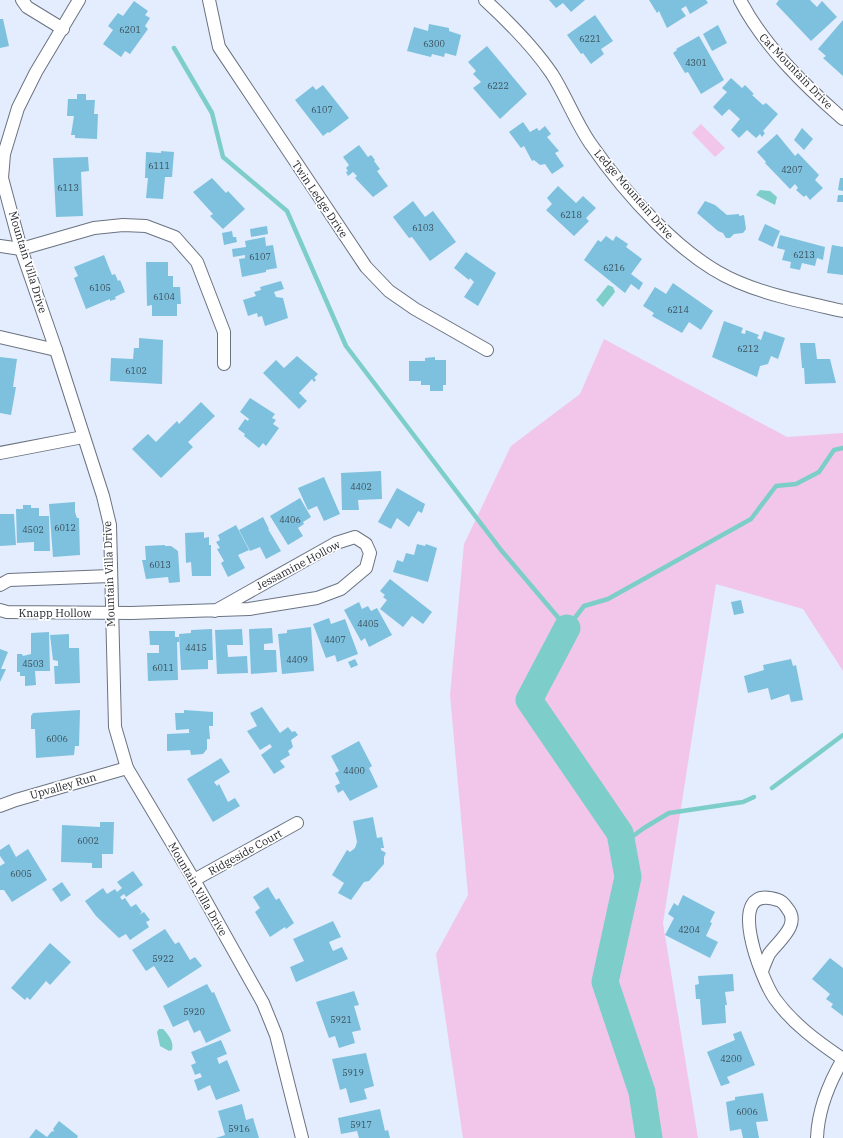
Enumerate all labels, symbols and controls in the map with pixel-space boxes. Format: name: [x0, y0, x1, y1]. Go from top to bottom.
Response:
house number: 6201: [119, 24, 141, 35]
street label: Cat Mountain Drive: [756, 30, 836, 112]
house number: 6221: [579, 33, 601, 44]
house number: 6300: [423, 38, 445, 49]
house number: 4301: [685, 57, 707, 68]
house number: 6222: [487, 80, 509, 91]
house number: 6107: [311, 104, 333, 115]
street label: Ledge Mountain Drive: [591, 146, 677, 242]
street label: Twin Ledge Drive: [289, 158, 351, 240]
house number: 6111: [148, 160, 170, 171]
house number: 4207: [781, 164, 803, 175]
house number: 6113: [57, 182, 79, 193]
street label: Mountain Villa Drive: [6, 209, 50, 315]
house number: 6218: [560, 209, 582, 220]
house number: 6103: [412, 222, 434, 233]
house number: 6213: [793, 249, 815, 260]
house number: 6107: [249, 251, 271, 262]
house number: 6216: [603, 262, 625, 273]
house number: 6105: [89, 282, 111, 293]
house number: 6104: [153, 291, 175, 302]
house number: 6214: [667, 304, 689, 315]
house number: 6212: [737, 343, 759, 354]
house number: 6102: [125, 365, 147, 376]
house number: 4402: [350, 481, 372, 492]
house number: 4406: [279, 514, 301, 525]
street label: Mountain Villa Drive: [100, 521, 118, 627]
house number: 6012: [54, 522, 76, 533]
house number: 4502: [22, 524, 44, 535]
street label: Jessamine Hollow: [254, 537, 343, 593]
house number: 6013: [149, 559, 171, 570]
street label: Knapp Hollow: [19, 606, 92, 620]
house number: 4405: [357, 618, 379, 629]
house number: 4407: [324, 634, 346, 645]
house number: 4415: [185, 642, 207, 653]
house number: 4409: [286, 654, 308, 665]
house number: 4503: [22, 658, 44, 669]
house number: 6011: [152, 662, 174, 673]
house number: 6006: [46, 733, 68, 744]
house number: 4400: [343, 765, 365, 776]
street label: Upvalley Run: [28, 770, 98, 802]
street label: Ridgeside Court: [206, 826, 284, 878]
house number: 6002: [77, 835, 99, 846]
street label: Mountain Villa Drive: [165, 840, 231, 939]
house number: 6005: [10, 868, 32, 879]
house number: 4204: [678, 924, 700, 935]
house number: 5922: [152, 953, 174, 964]
house number: 5920: [183, 1006, 205, 1017]
house number: 5921: [330, 1014, 352, 1025]
house number: 4200: [720, 1053, 742, 1064]
house number: 5919: [342, 1067, 364, 1078]
house number: 6006: [736, 1106, 758, 1117]
house number: 5917: [350, 1119, 372, 1130]
house number: 5916: [228, 1123, 250, 1134]

